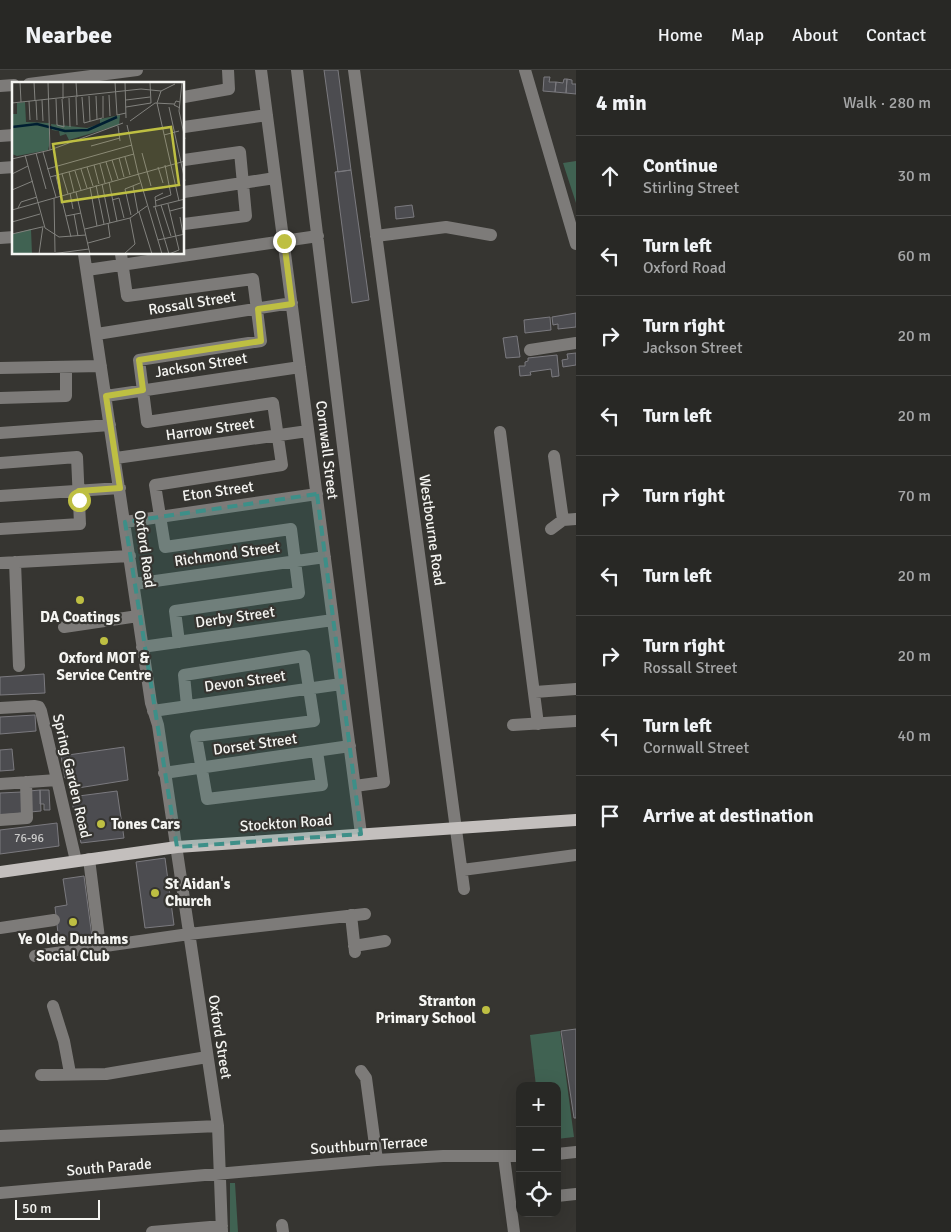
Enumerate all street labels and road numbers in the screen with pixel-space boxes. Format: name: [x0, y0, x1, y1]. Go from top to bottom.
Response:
street label: Rossall Street: [147, 287, 237, 319]
street label: Jackson Street: [153, 349, 249, 381]
street label: Cornwall Street: [312, 400, 342, 500]
street label: Harrow Street: [165, 414, 255, 444]
street label: Westbourne Road: [415, 473, 449, 587]
street label: Eton Street: [181, 477, 255, 505]
street label: Oxford Road: [131, 509, 159, 589]
street label: Richmond Street: [173, 538, 281, 570]
street label: Derby Street: [194, 603, 276, 631]
street label: Devon Street: [203, 666, 287, 696]
street label: Spring Garden Road: [49, 712, 95, 840]
street label: Dorset Street: [212, 729, 298, 759]
street label: Stockton Road: [239, 811, 333, 835]
street label: Oxford Street: [204, 994, 236, 1080]
street label: Southburn Terrace: [310, 1132, 428, 1158]
street label: South Parade: [66, 1154, 152, 1180]

